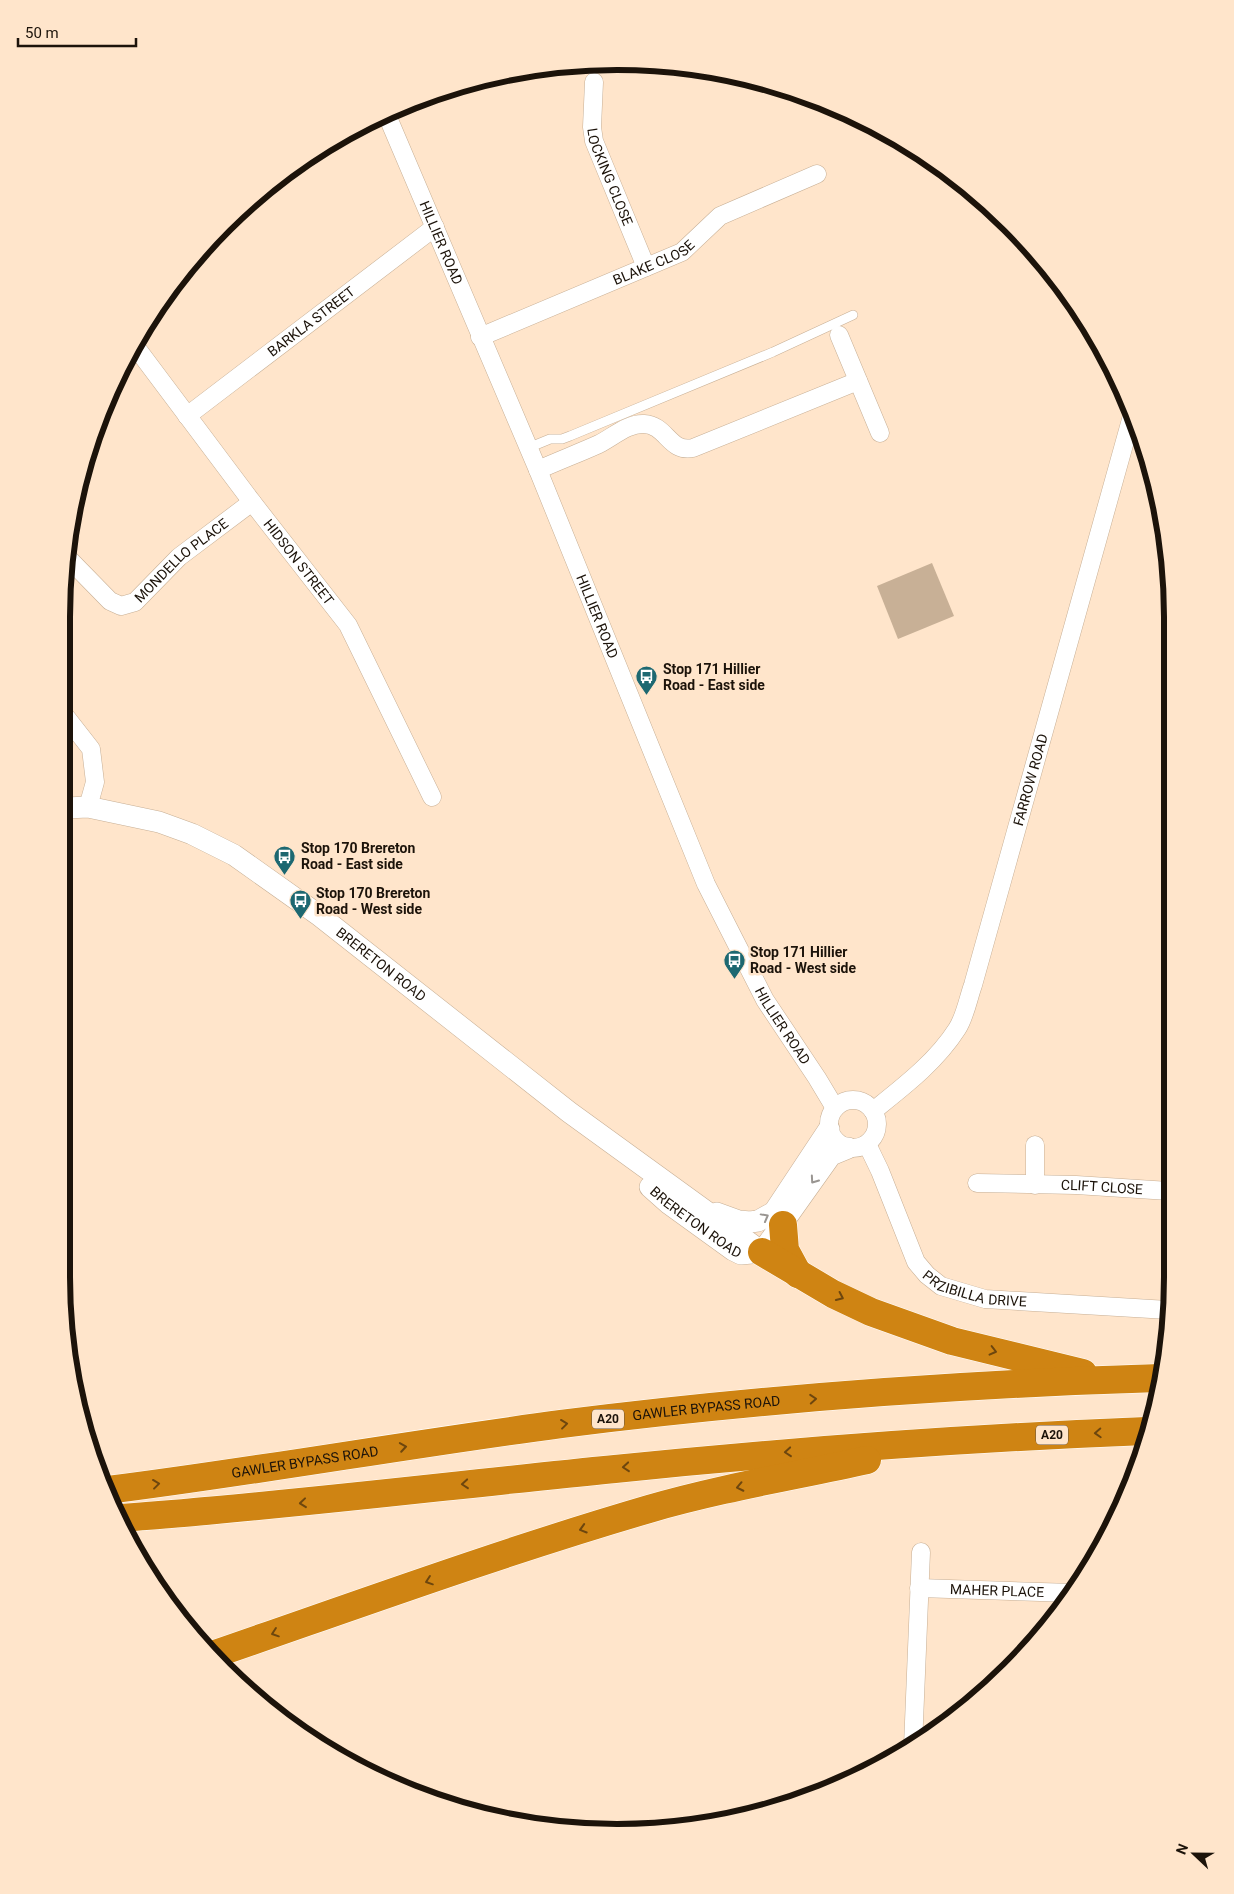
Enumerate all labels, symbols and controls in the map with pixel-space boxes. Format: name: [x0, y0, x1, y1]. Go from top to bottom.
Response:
scale bar: [18, 15, 135, 47]
text: 50 m: [25, 24, 59, 42]
street label: LOCKING CLOSE: [584, 127, 636, 228]
street label: HILLIER ROAD: [416, 199, 466, 287]
street label: BLAKE CLOSE: [611, 237, 698, 288]
street label: BARKLA STREET: [264, 283, 358, 360]
street label: MONDELLO PLACE: [131, 515, 231, 606]
street label: HIDSON STREET: [260, 516, 338, 608]
street label: HILLIER ROAD: [573, 572, 622, 661]
place label: Stop 171 Hillier Road - East side: [663, 661, 765, 693]
bus stop icon: Stop 171 Hillier Road - East side: [635, 665, 659, 696]
street label: FARROW ROAD: [1010, 732, 1051, 828]
place label: Stop 170 Brereton Road - East side: [301, 840, 416, 872]
bus stop icon: Stop 170 Brereton Road - East side: [273, 844, 297, 875]
place label: Stop 170 Brereton Road - West side: [316, 885, 431, 917]
bus stop icon: Stop 170 Brereton Road - West side: [288, 889, 312, 920]
street label: BRERETON ROAD: [333, 924, 429, 1004]
place label: Stop 171 Hillier Road - West side: [750, 944, 857, 976]
bus stop icon: Stop 171 Hillier Road - West side: [722, 948, 746, 979]
street label: HILLIER ROAD: [752, 984, 814, 1067]
one-way arrow: [811, 1174, 820, 1184]
street label: CLIFT CLOSE: [1061, 1177, 1143, 1197]
street label: BRERETON ROAD: [647, 1183, 744, 1261]
one-way arrow: [760, 1213, 769, 1223]
street label: PRZIBILLA DRIVE: [920, 1267, 1027, 1309]
one-way arrow: [835, 1291, 844, 1302]
one-way arrow: [989, 1345, 998, 1356]
street label: GAWLER BYPASS ROAD: [631, 1392, 781, 1423]
one-way arrow: [809, 1393, 817, 1404]
road number: A20: [592, 1410, 624, 1428]
one-way arrow: [560, 1419, 568, 1430]
road number: A20: [1036, 1426, 1068, 1444]
one-way arrow: [1093, 1427, 1101, 1438]
one-way arrow: [399, 1442, 408, 1452]
street label: GAWLER BYPASS ROAD: [230, 1443, 380, 1481]
one-way arrow: [784, 1446, 792, 1457]
one-way arrow: [622, 1462, 630, 1473]
one-way arrow: [460, 1478, 468, 1489]
one-way arrow: [152, 1479, 160, 1490]
one-way arrow: [736, 1481, 744, 1492]
one-way arrow: [299, 1497, 307, 1508]
one-way arrow: [580, 1524, 588, 1534]
one-way arrow: [425, 1575, 434, 1585]
street label: MAHER PLACE: [950, 1581, 1044, 1600]
one-way arrow: [272, 1628, 280, 1638]
north arrow: [1169, 1829, 1219, 1879]
text: N: [1173, 1842, 1191, 1857]

